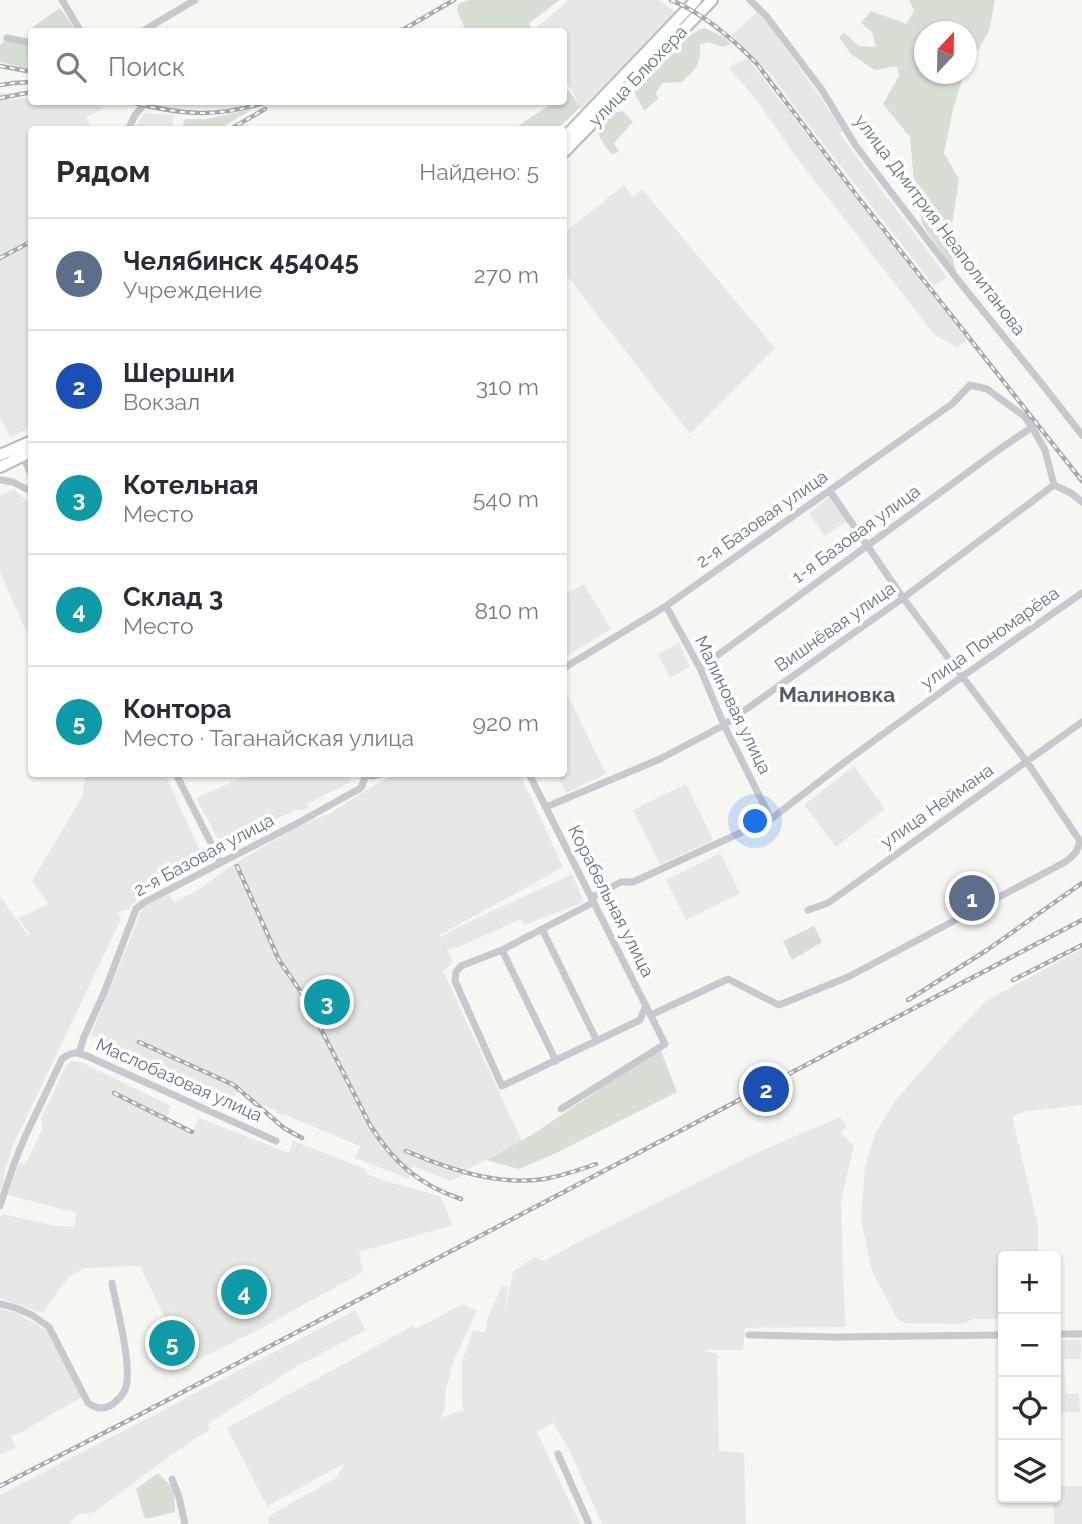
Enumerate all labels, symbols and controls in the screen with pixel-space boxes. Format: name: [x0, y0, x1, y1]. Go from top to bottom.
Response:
street label: улица Блюхера: [584, 21, 691, 130]
north arrow: [914, 21, 977, 84]
search box: [28, 28, 567, 105]
icon: search: [52, 48, 90, 86]
text: Поиск: [108, 52, 185, 82]
street label: улица Дмитрия Неаполитанова: [850, 110, 1030, 339]
text: Рядом: [56, 154, 150, 189]
text: Найдено: 5: [419, 158, 539, 185]
text: Челябинск 454045: [123, 246, 359, 276]
text: 1: [73, 261, 85, 288]
text: 270 m: [474, 261, 539, 288]
text: Учреждение: [123, 276, 262, 303]
text: Шершни: [123, 358, 235, 388]
text: 2: [73, 373, 85, 400]
text: 310 m: [476, 373, 539, 400]
text: Вокзал: [123, 388, 200, 415]
street label: 2-я Базовая улица: [692, 465, 831, 572]
text: Котельная: [123, 470, 259, 500]
street label: 1-я Базовая улица: [788, 480, 924, 587]
text: 3: [73, 485, 85, 512]
text: 540 m: [473, 485, 539, 512]
text: Место: [123, 500, 194, 527]
street label: Вишнёвая улица: [771, 577, 899, 676]
text: Склад 3: [123, 582, 223, 612]
street label: улица Пономарёва: [917, 582, 1063, 693]
text: 4: [72, 597, 86, 624]
text: 810 m: [474, 597, 539, 624]
text: Место: [123, 612, 194, 639]
street label: Малиновая улица: [691, 632, 776, 777]
district label: Малиновка: [779, 682, 895, 707]
text: Контора: [123, 694, 232, 724]
text: 5: [73, 709, 85, 736]
text: 920 m: [472, 709, 539, 736]
text: Место · Таганайская улица: [123, 724, 414, 751]
street label: улица Неймана: [876, 759, 997, 852]
your location: [738, 804, 772, 838]
street label: 2-я Базовая улица: [130, 809, 277, 900]
street label: Корабельная улица: [564, 821, 659, 980]
pin: 1: [949, 872, 995, 924]
pin: 3: [304, 976, 350, 1028]
street label: Маслобазовая улица: [93, 1033, 266, 1126]
pin: 2: [743, 1063, 789, 1115]
map controls: [998, 1251, 1061, 1503]
button: +: [998, 1251, 1061, 1314]
pin: 4: [221, 1266, 267, 1318]
button: −: [998, 1314, 1061, 1377]
pin: 5: [149, 1317, 195, 1369]
button: locate: [998, 1377, 1061, 1440]
button: layers: [998, 1440, 1061, 1503]

